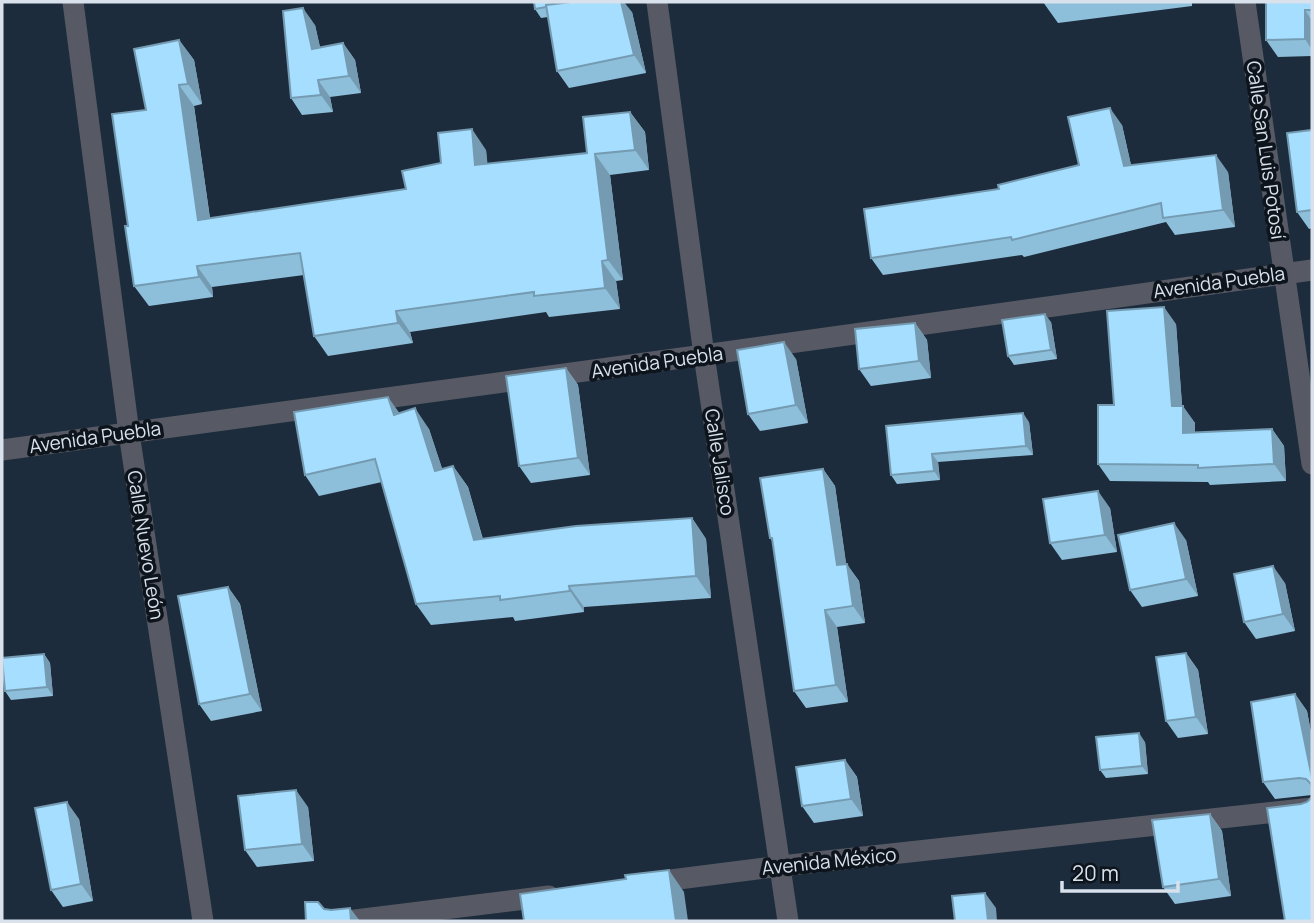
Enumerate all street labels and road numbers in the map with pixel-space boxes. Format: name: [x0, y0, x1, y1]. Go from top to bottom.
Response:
street label: Calle San Luis Potosí: [1241, 59, 1291, 241]
street label: Avenida Puebla: [1151, 260, 1287, 304]
street label: Avenida Puebla: [589, 340, 725, 384]
street label: Calle Jalisco: [699, 407, 741, 517]
street label: Avenida Puebla: [27, 415, 163, 459]
street label: Calle Nuevo León: [121, 469, 171, 621]
street label: Avenida México: [760, 841, 898, 881]

